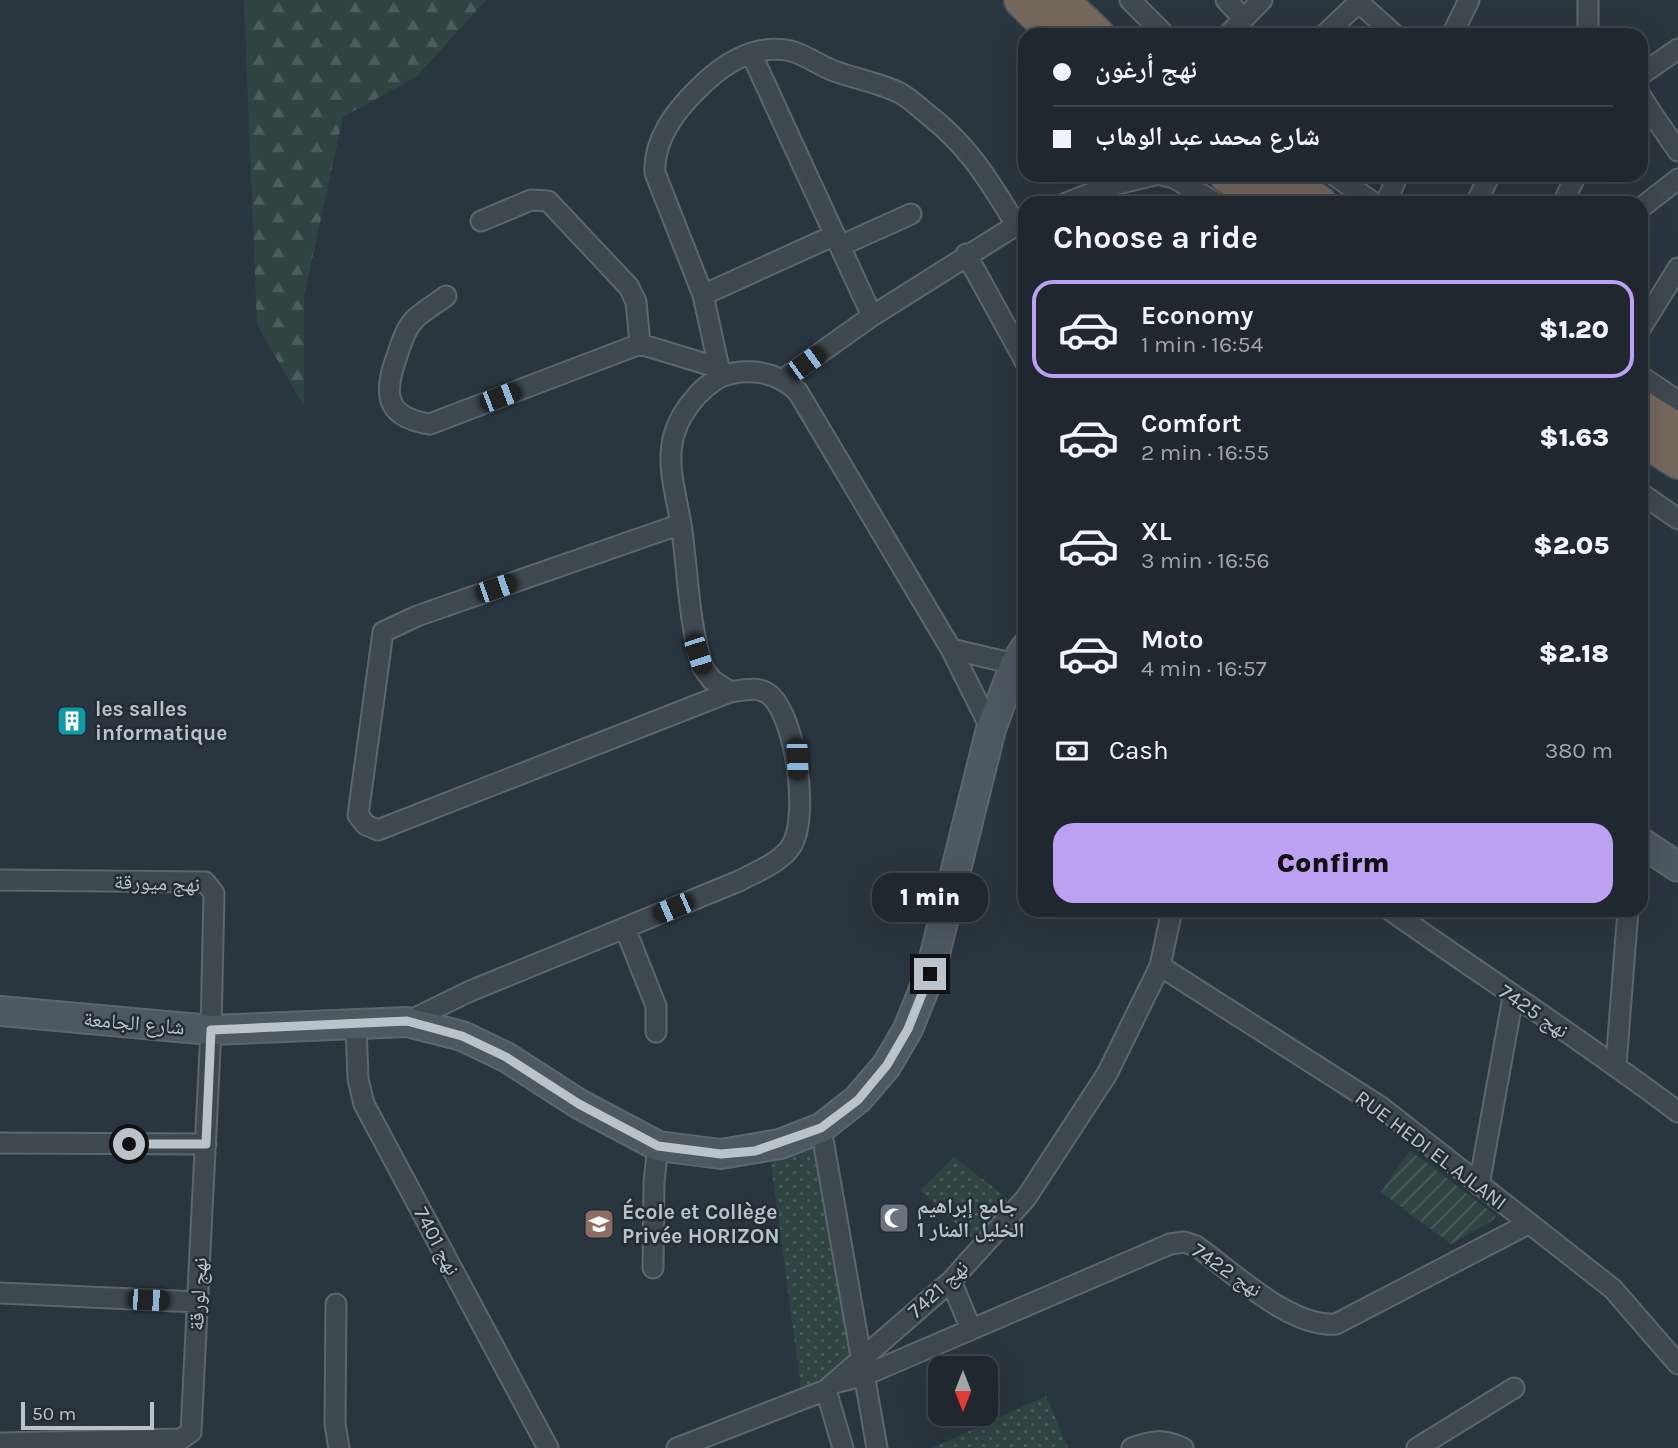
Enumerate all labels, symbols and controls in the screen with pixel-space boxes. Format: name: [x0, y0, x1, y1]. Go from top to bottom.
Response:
text: نهج أرغون: [1095, 54, 1197, 85]
text: شارع محمد عبد الوهاب: [1095, 121, 1320, 152]
text: Choose a ride: [1053, 219, 1258, 256]
icon: car: [1057, 298, 1120, 361]
text: Economy: [1141, 300, 1253, 331]
text: $1.20: [1539, 314, 1609, 345]
text: 1 min · 16:54: [1141, 331, 1263, 358]
car: [783, 342, 830, 384]
car: [477, 380, 524, 414]
icon: car: [1057, 406, 1120, 469]
text: Comfort: [1141, 408, 1242, 439]
text: $1.63: [1539, 422, 1609, 453]
text: 2 min · 16:55: [1141, 439, 1269, 466]
icon: car: [1057, 514, 1120, 577]
text: XL: [1141, 516, 1172, 547]
text: $2.05: [1533, 530, 1609, 561]
text: 3 min · 16:56: [1141, 547, 1270, 574]
car: [473, 571, 520, 605]
icon: car: [1057, 622, 1120, 685]
text: Moto: [1141, 624, 1203, 655]
car: [682, 631, 715, 677]
text: $2.18: [1539, 638, 1609, 669]
text: 4 min · 16:57: [1141, 655, 1266, 682]
place label: les salles informatique: [95, 697, 227, 746]
building icon: les salles informatique: [55, 704, 89, 738]
icon: cash: [1053, 732, 1091, 770]
text: Cash: [1109, 735, 1169, 766]
text: 380 m: [1545, 737, 1613, 764]
car: [786, 738, 809, 780]
button: Confirm: [1053, 823, 1613, 903]
street label: نهج ميورقة: [114, 870, 200, 897]
callout: 1 min: [872, 872, 988, 922]
text: 1 min: [900, 884, 960, 911]
car: [650, 890, 697, 926]
route end: [914, 958, 946, 990]
street label: نهج 7425: [1494, 979, 1573, 1044]
street label: شارع الجامعة: [82, 1007, 186, 1040]
street label: RUE HEDI EL AJLANI: [1351, 1085, 1511, 1215]
route start: [113, 1128, 145, 1160]
place label: جامع إبراهيم الخليل المنار 1: [917, 1194, 1024, 1243]
place label: École et Collège Privée HORIZON: [622, 1198, 779, 1248]
mosque icon: جامع إبراهيم الخليل المنار 1: [877, 1201, 911, 1235]
street label: نهج 7401: [408, 1203, 465, 1280]
school or university icon: École et Collège Privée HORIZON: [582, 1207, 616, 1241]
street label: نهج 7422: [1187, 1238, 1266, 1303]
street label: نهج 7421: [903, 1255, 974, 1324]
street label: نهج لورقة: [184, 1257, 213, 1331]
car: [127, 1289, 170, 1311]
north arrow: [928, 1356, 998, 1426]
map controls: [928, 1356, 998, 1426]
scale bar: [21, 1399, 154, 1431]
text: 50 m: [32, 1403, 76, 1425]

